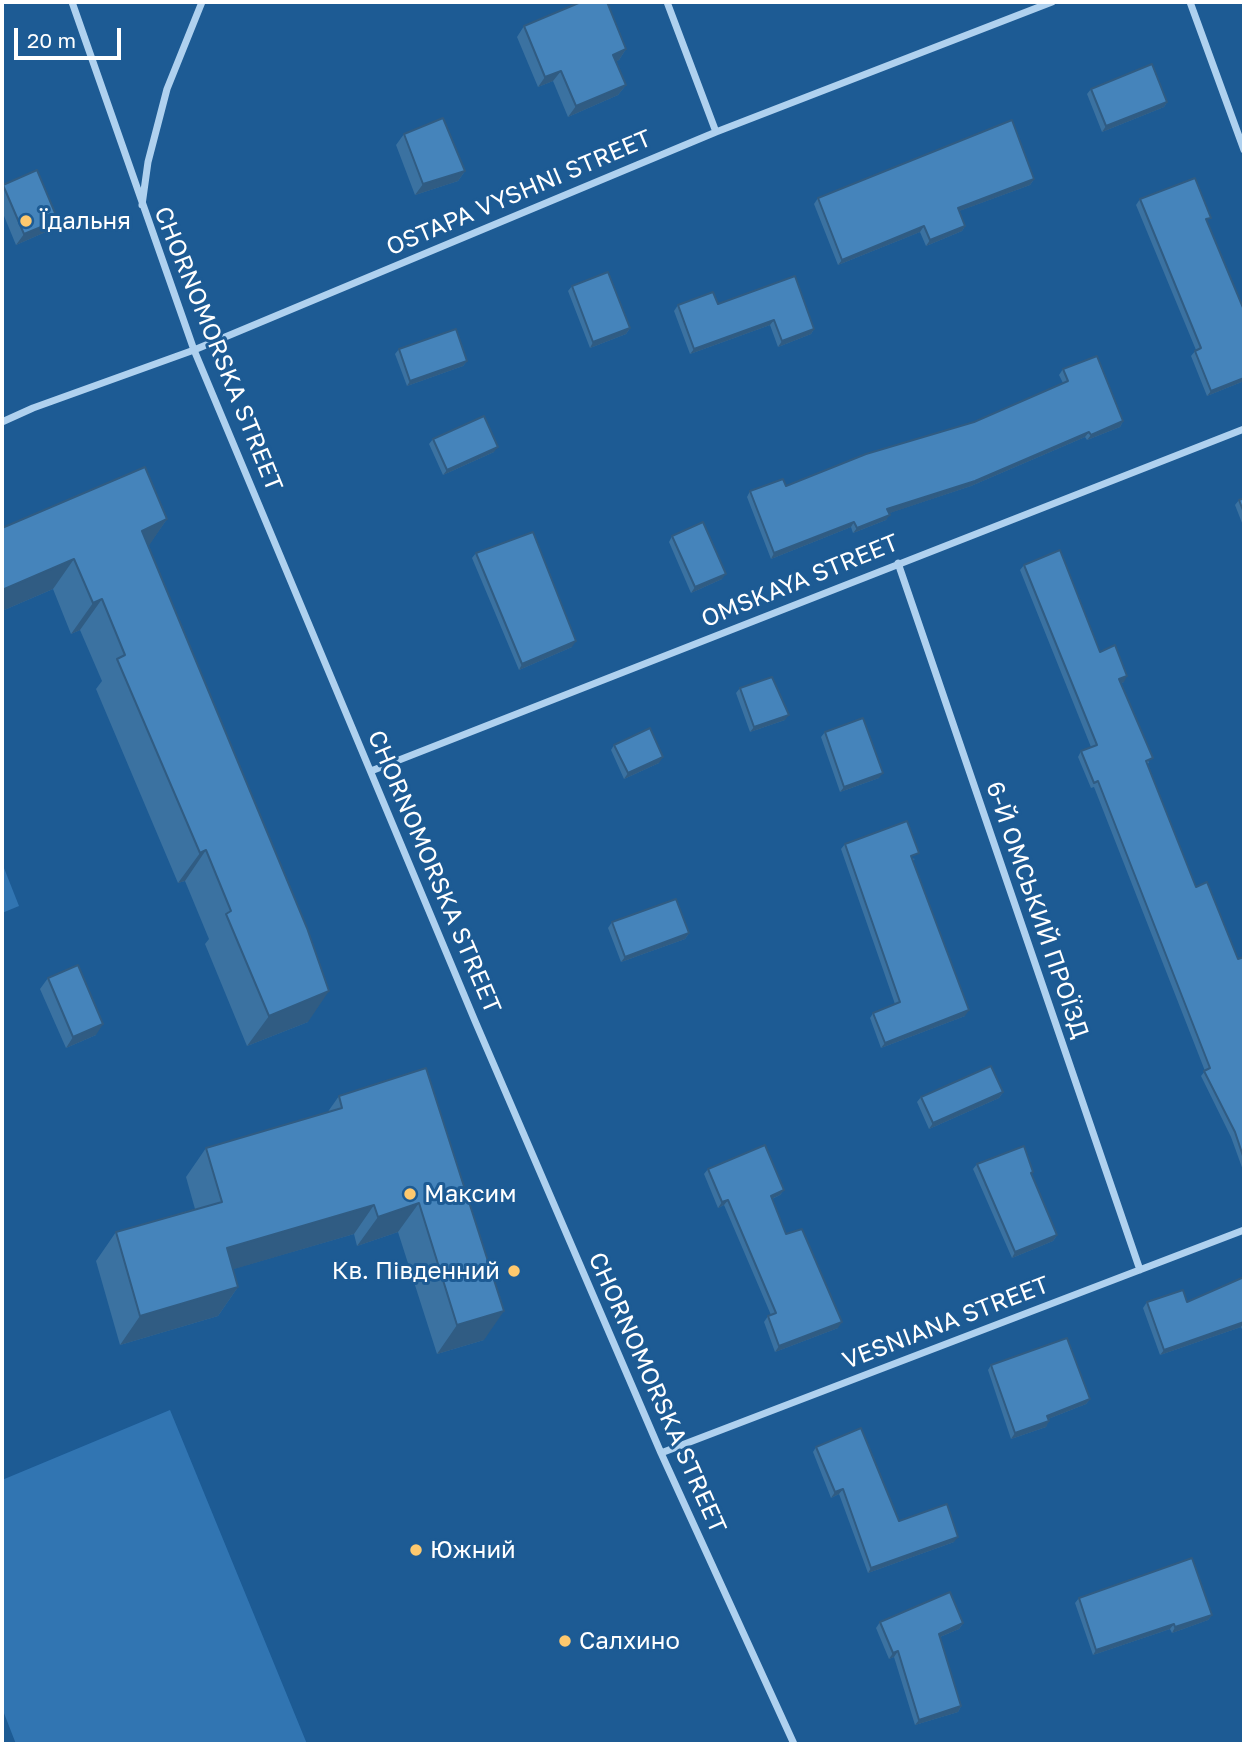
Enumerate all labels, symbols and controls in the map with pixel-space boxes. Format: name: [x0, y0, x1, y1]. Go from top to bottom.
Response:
scale bar: [18, 14, 124, 58]
text: 20 m: [27, 27, 76, 53]
street label: OSTAPA VYSHNI STREET: [382, 124, 656, 262]
street label: CHORNOMORSKA STREET: [148, 202, 288, 496]
place label: Їдальня: [40, 207, 131, 235]
marker: Їдальня: [18, 213, 34, 229]
street label: OMSKAYA STREET: [697, 528, 903, 634]
street label: CHORNOMORSKA STREET: [361, 726, 507, 1018]
street label: 6-Й ОМСЬКИЙ ПРОЇЗД: [980, 778, 1094, 1042]
place label: Максим: [424, 1180, 517, 1208]
marker: Максим: [402, 1186, 418, 1202]
street label: CHORNOMORSKA STREET: [582, 1248, 732, 1538]
place label: Кв. Південний: [332, 1257, 500, 1285]
marker: Кв. Південний: [506, 1263, 522, 1279]
street label: VESNIANA STREET: [839, 1270, 1053, 1376]
place label: Южний: [430, 1536, 516, 1564]
marker: Южний: [408, 1542, 424, 1558]
place label: Салхино: [579, 1627, 680, 1655]
marker: Салхино: [557, 1633, 573, 1649]

